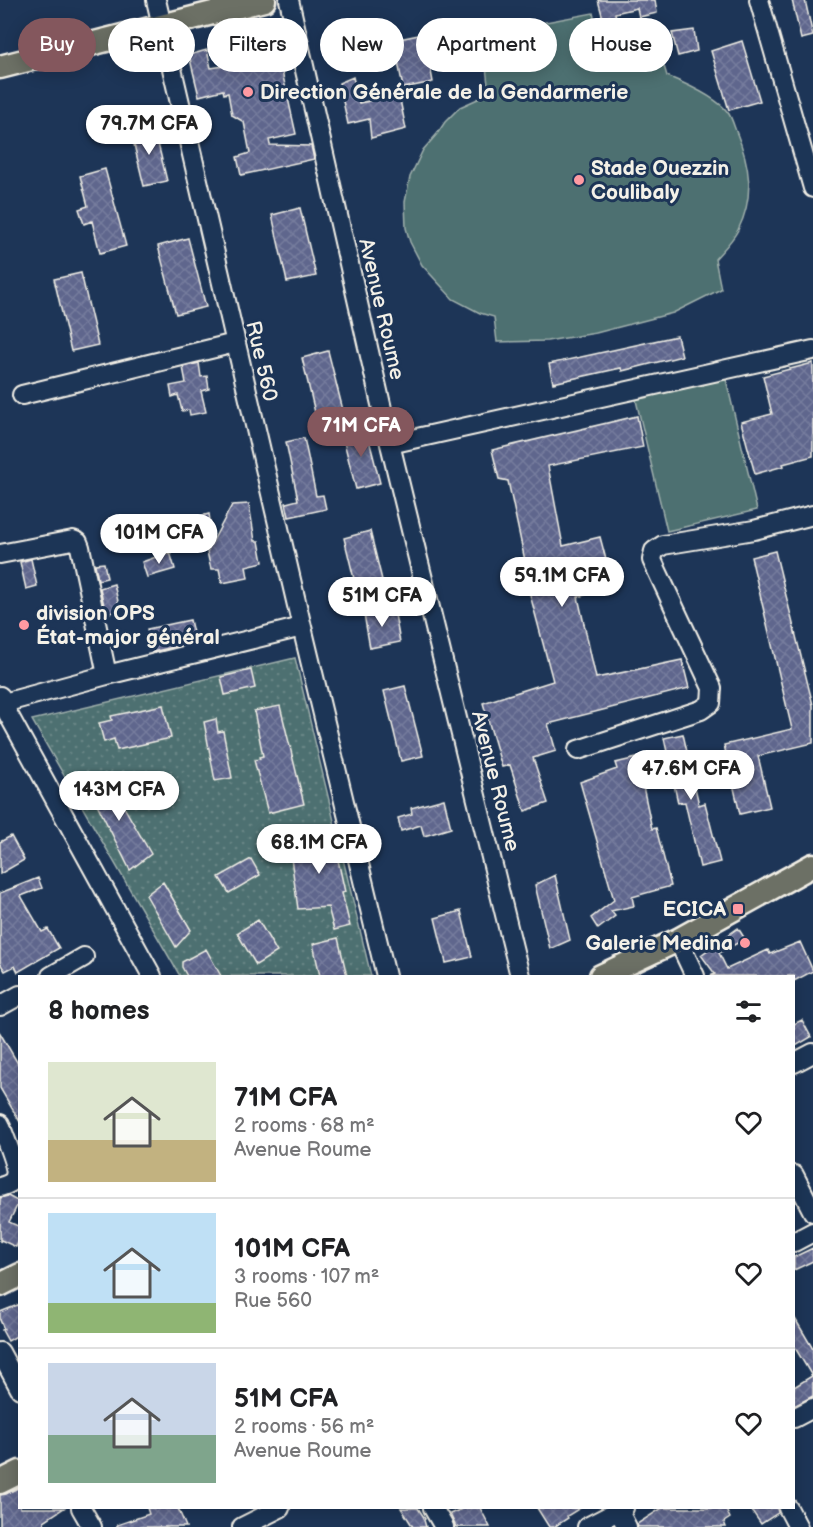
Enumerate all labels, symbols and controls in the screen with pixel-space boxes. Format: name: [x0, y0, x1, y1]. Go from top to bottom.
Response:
chip: Buy: [18, 18, 96, 72]
chip: Rent: [108, 18, 195, 72]
chip: Filters: [207, 18, 308, 72]
chip: New: [320, 18, 404, 72]
chip: Apartment: [416, 18, 557, 72]
chip: House: [569, 18, 673, 72]
place label: Direction Générale de la Gendarmerie: [260, 80, 628, 105]
marker: Direction Générale de la Gendarmerie: [241, 85, 255, 99]
pin: 79.7M CFA: [80, 105, 218, 156]
text: 79.7M CFA: [100, 112, 198, 136]
place label: Stade Ouezzin Coulibaly: [591, 156, 729, 205]
marker: Stade Ouezzin Coulibaly: [572, 173, 586, 187]
street label: Avenue Roume: [353, 236, 410, 382]
street label: Rue 560: [240, 318, 283, 404]
pin: 71M CFA: [306, 407, 416, 458]
text: 71M CFA: [321, 414, 401, 438]
pin: 101M CFA: [97, 514, 221, 565]
text: 101M CFA: [114, 521, 204, 545]
pin: 59.1M CFA: [493, 557, 631, 608]
text: 59.1M CFA: [514, 564, 610, 588]
pin: 51M CFA: [327, 577, 437, 628]
text: 51M CFA: [342, 584, 422, 608]
place label: division OPS État-major général: [36, 601, 220, 650]
marker: division OPS État-major général: [17, 618, 31, 632]
street label: Avenue Roume: [466, 708, 525, 854]
pin: 47.6M CFA: [622, 750, 760, 801]
text: 47.6M CFA: [641, 757, 741, 781]
pin: 143M CFA: [57, 771, 181, 822]
text: 143M CFA: [73, 778, 165, 802]
pin: 68.1M CFA: [250, 824, 388, 875]
text: 68.1M CFA: [271, 831, 367, 855]
place label: ECICA: [663, 897, 726, 922]
marker: ECICA: [731, 902, 745, 916]
place label: Galerie Medina: [586, 931, 733, 956]
marker: Galerie Medina: [738, 936, 752, 950]
icon: filters: [732, 995, 765, 1028]
text: 8 homes: [48, 996, 150, 1027]
text: 71M CFA: [234, 1083, 337, 1114]
icon: home: [96, 1086, 168, 1158]
icon: heart: [732, 1106, 765, 1139]
text: 2 rooms · 68 m²: [234, 1114, 375, 1138]
text: Avenue Roume: [234, 1138, 371, 1162]
text: 101M CFA: [234, 1234, 350, 1265]
icon: home: [96, 1237, 168, 1309]
icon: heart: [732, 1257, 765, 1290]
text: 3 rooms · 107 m²: [234, 1265, 379, 1289]
text: Rue 560: [234, 1289, 312, 1313]
text: 51M CFA: [234, 1384, 338, 1415]
icon: home: [96, 1387, 168, 1459]
icon: heart: [732, 1407, 765, 1440]
text: 2 rooms · 56 m²: [234, 1415, 374, 1439]
text: Avenue Roume: [234, 1439, 371, 1463]

